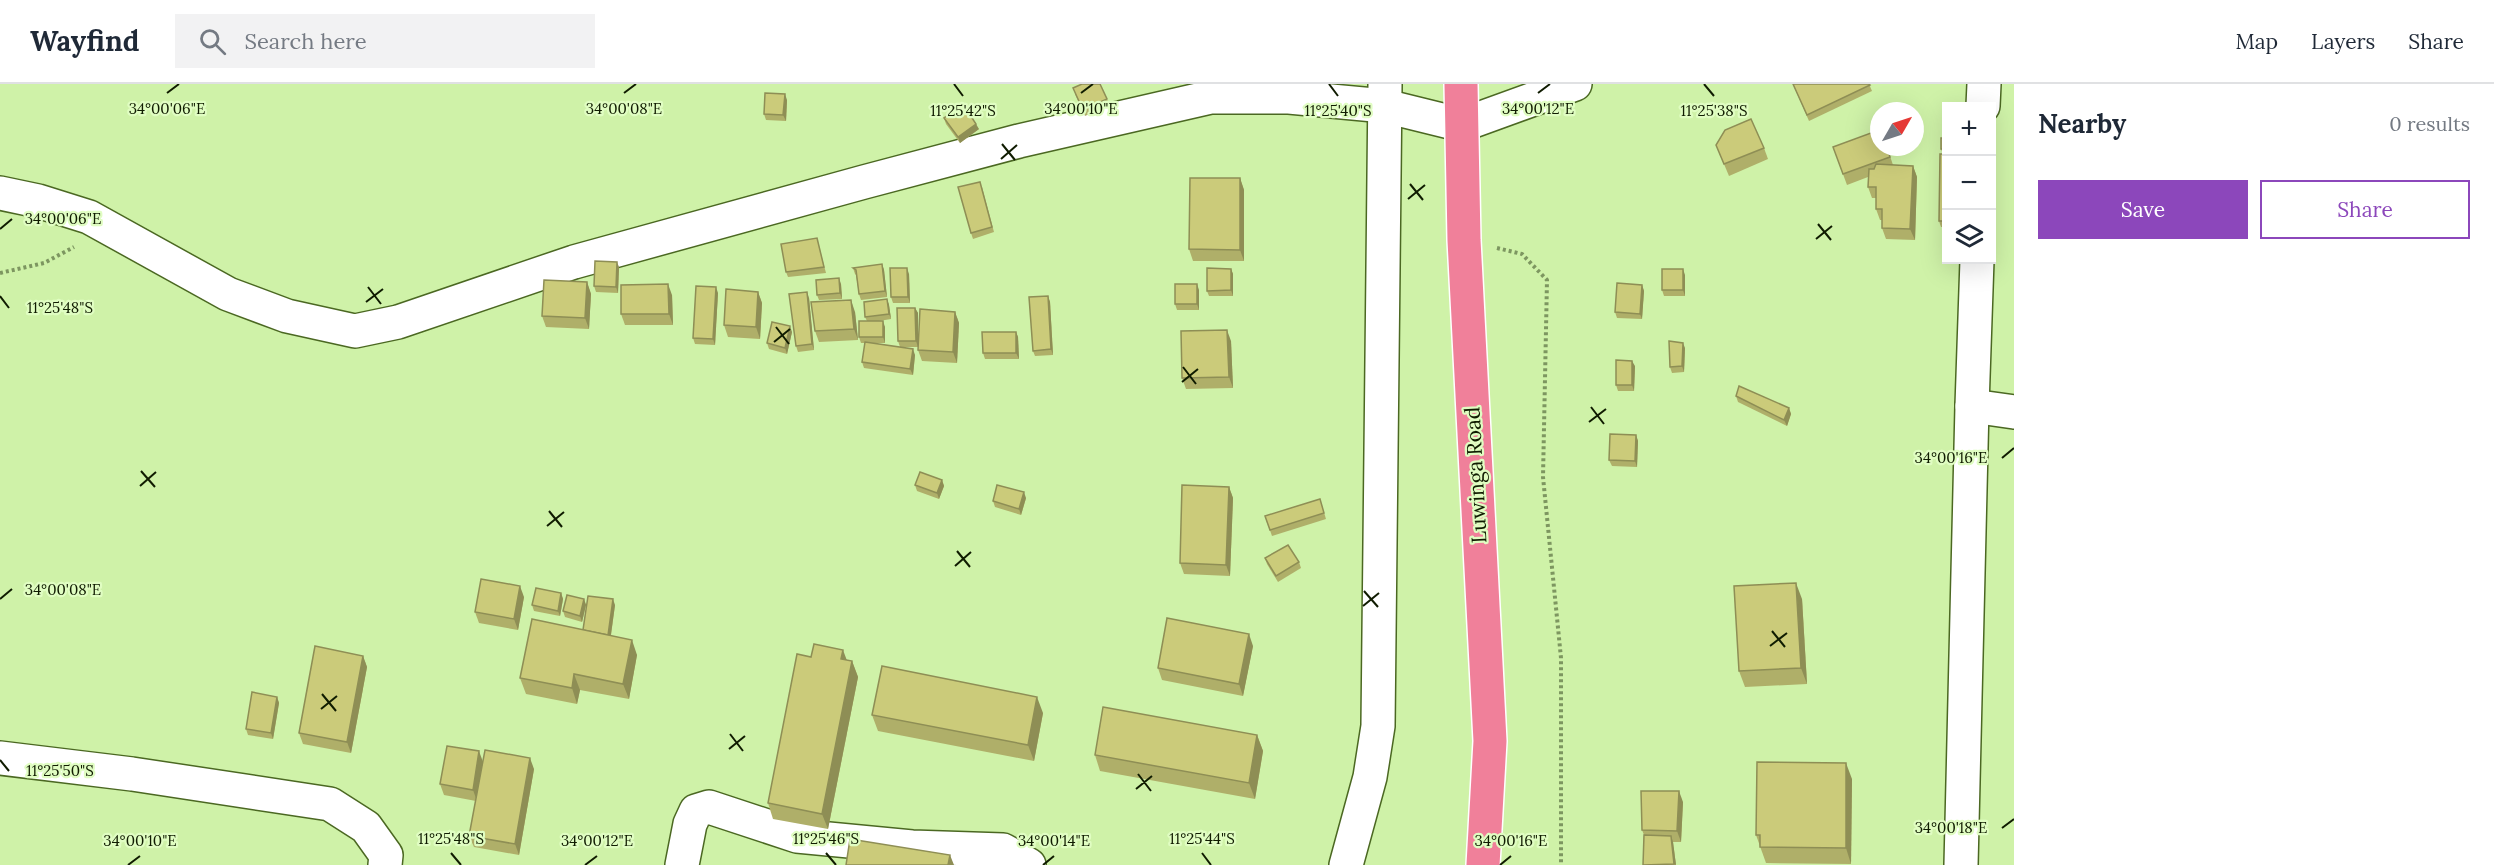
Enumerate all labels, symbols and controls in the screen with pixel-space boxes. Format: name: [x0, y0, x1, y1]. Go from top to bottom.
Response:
search box: [175, 14, 595, 68]
text: Wayfind: [30, 23, 139, 59]
icon: search: [196, 25, 229, 58]
text: Search here: [244, 27, 367, 55]
text: Map: [2235, 28, 2278, 55]
text: Layers: [2311, 28, 2375, 55]
text: Share: [2408, 28, 2464, 55]
text: 34°00'06"E: [129, 99, 205, 118]
text: 34°00'08"E: [586, 99, 662, 118]
text: 34°00'10"E: [1044, 99, 1118, 118]
text: 34°00'12"E: [1502, 99, 1574, 118]
text: 11°25'42"S: [930, 101, 996, 120]
text: 11°25'40"S: [1305, 101, 1371, 120]
text: 11°25'38"S: [1681, 101, 1747, 120]
north arrow: [1870, 102, 1924, 156]
map controls: [1942, 102, 1996, 264]
button: +: [1942, 102, 1996, 156]
text: Nearby: [2038, 107, 2126, 140]
text: 0 results: [2389, 111, 2470, 136]
button: −: [1942, 156, 1996, 210]
button: Save: [2038, 180, 2248, 239]
button: Share: [2260, 180, 2470, 239]
text: 34°00'06"E: [25, 209, 101, 228]
button: layers: [1942, 210, 1996, 264]
text: 11°25'48"S: [27, 298, 93, 317]
street label: Luwinga Road: [1458, 406, 1493, 544]
text: 34°00'16"E: [1915, 448, 1987, 467]
text: 34°00'08"E: [25, 580, 101, 599]
text: 11°25'50"S: [26, 761, 94, 780]
text: 34°00'18"E: [1915, 818, 1987, 837]
text: 11°25'48"S: [418, 829, 484, 848]
text: 11°25'46"S: [793, 829, 859, 848]
text: 11°25'44"S: [1169, 829, 1235, 848]
text: 34°00'10"E: [103, 831, 177, 850]
text: 34°00'12"E: [561, 831, 633, 850]
text: 34°00'14"E: [1018, 831, 1090, 850]
text: 34°00'16"E: [1475, 831, 1547, 850]

